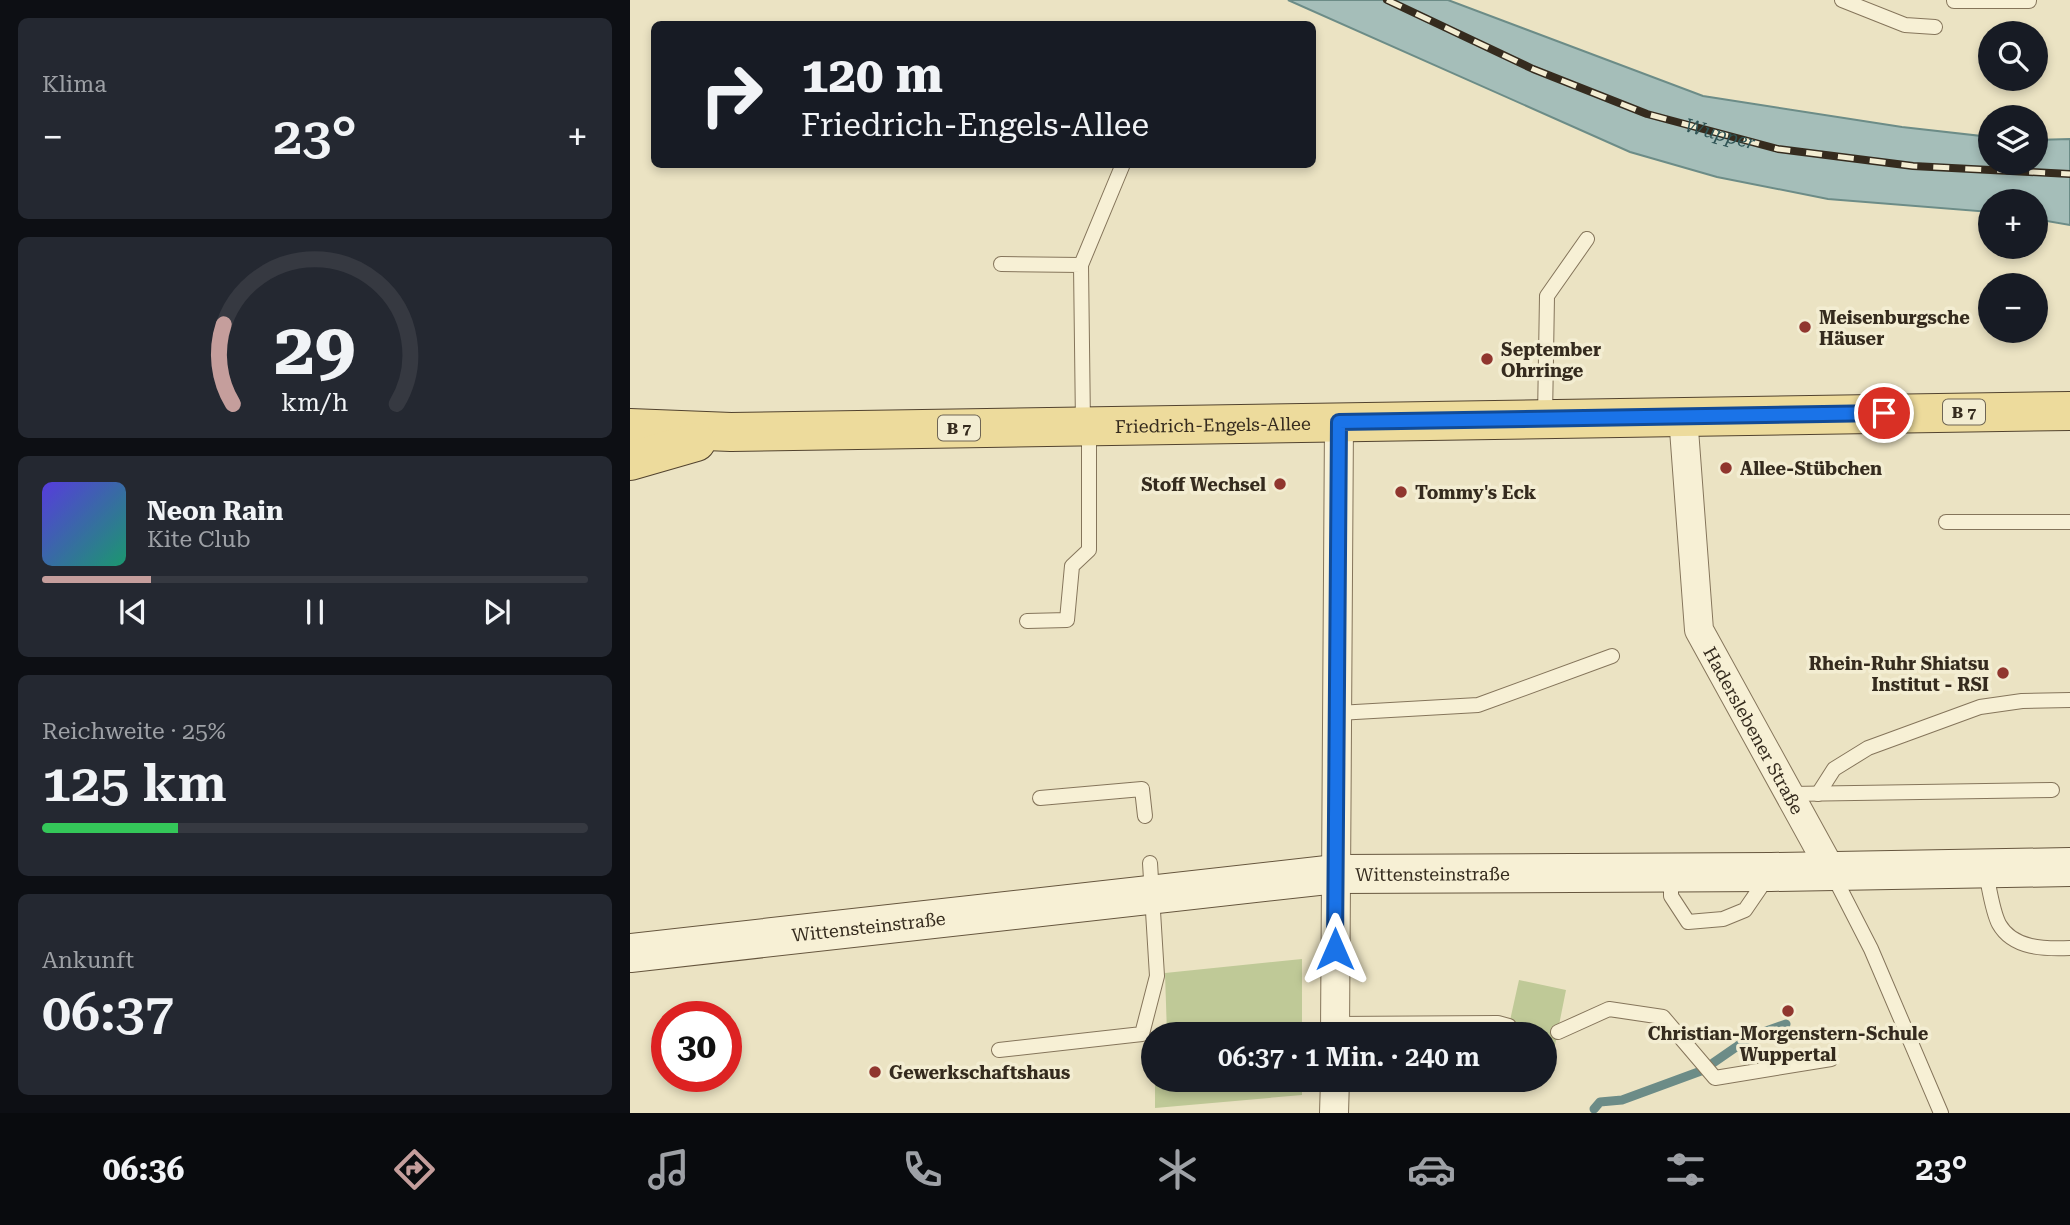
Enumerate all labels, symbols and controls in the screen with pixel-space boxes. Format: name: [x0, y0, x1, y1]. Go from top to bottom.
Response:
map controls: [1978, 21, 2048, 343]
button: search: [1978, 21, 2048, 91]
text: 120 m: [801, 47, 943, 104]
icon: right: [686, 49, 777, 140]
text: Klima: [42, 71, 107, 98]
button: layers: [1978, 105, 2048, 175]
text: 23°: [273, 106, 357, 167]
text: Friedrich-Engels-Allee: [801, 106, 1149, 144]
water label: Wupper: [1683, 113, 1758, 154]
text: −: [42, 115, 63, 159]
text: +: [567, 115, 588, 159]
button: +: [1978, 189, 2048, 259]
button: −: [1978, 273, 2048, 343]
text: 29: [274, 307, 356, 392]
place label: Meisenburgsche Häuser: [1819, 307, 1970, 349]
marker: Meisenburgsche Häuser: [1797, 319, 1813, 335]
place label: September Ohrringe: [1501, 339, 1601, 381]
marker: September Ohrringe: [1479, 351, 1495, 367]
pin: [1854, 383, 1914, 443]
text: km/h: [282, 387, 348, 416]
icon: arrive: [1865, 394, 1903, 432]
road number: B 7: [1943, 400, 1985, 424]
street label: Friedrich-Engels-Allee: [1115, 412, 1311, 436]
road number: B 7: [938, 416, 980, 440]
place label: Allee-Stübchen: [1740, 458, 1882, 479]
marker: Allee-Stübchen: [1718, 460, 1734, 476]
place label: Stoff Wechsel: [1141, 474, 1266, 495]
marker: Stoff Wechsel: [1272, 476, 1288, 492]
place label: Tommy's Eck: [1415, 482, 1537, 503]
marker: Tommy's Eck: [1393, 484, 1409, 500]
text: Neon Rain: [147, 496, 283, 526]
text: Kite Club: [147, 526, 251, 553]
icon: previous: [114, 593, 152, 631]
icon: pause: [296, 593, 334, 631]
icon: next: [478, 593, 516, 631]
street label: Haderslebener Straße: [1700, 643, 1809, 818]
place label: Rhein-Ruhr Shiatsu Institut - RSI: [1809, 653, 1989, 695]
marker: Rhein-Ruhr Shiatsu Institut - RSI: [1995, 665, 2011, 681]
text: Reichweite · 25%: [42, 718, 226, 745]
text: 125 km: [42, 753, 227, 814]
street label: Wittensteinstraße: [1355, 863, 1510, 884]
street label: Wittensteinstraße: [790, 907, 947, 945]
position arrow: [1298, 912, 1372, 986]
text: Ankunft: [42, 947, 134, 974]
text: 06:37: [42, 982, 174, 1043]
speed limit sign: 30: [651, 1001, 742, 1092]
marker: Christian-Morgenstern-Schule Wuppertal: [1780, 1003, 1796, 1019]
place label: Christian-Morgenstern-Schule Wuppertal: [1648, 1023, 1929, 1065]
text: 06:37 · 1 Min. · 240 m: [1218, 1042, 1480, 1072]
place label: Gewerkschaftshaus: [889, 1062, 1070, 1083]
marker: Gewerkschaftshaus: [867, 1064, 883, 1080]
icon: directions: [390, 1145, 439, 1194]
icon: music: [644, 1145, 693, 1194]
icon: phone: [898, 1145, 947, 1194]
icon: climate: [1153, 1145, 1202, 1194]
icon: car: [1407, 1145, 1456, 1194]
icon: filters: [1661, 1145, 1710, 1194]
text: 06:36: [103, 1150, 184, 1188]
text: 23°: [1916, 1150, 1967, 1188]

